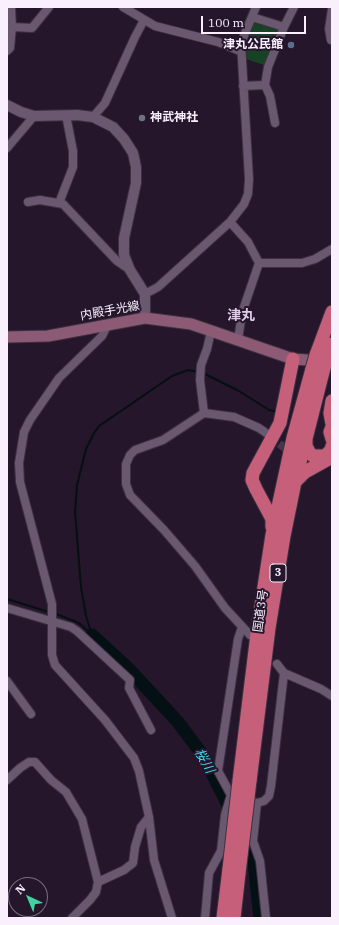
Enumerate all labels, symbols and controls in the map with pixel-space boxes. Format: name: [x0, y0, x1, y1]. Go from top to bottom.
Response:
scale bar: [203, 8, 308, 34]
text: 100 m: [208, 15, 244, 30]
place label: 津丸公民館: [223, 38, 283, 52]
marker: 津丸公民館: [286, 40, 296, 50]
place label: 神武神社: [150, 111, 198, 125]
marker: 神武神社: [137, 113, 147, 123]
street label: 内殿手光線: [79, 299, 141, 323]
district label: 津丸: [227, 308, 255, 324]
road number: 3: [270, 564, 286, 582]
street label: 国道3号: [251, 589, 271, 633]
water label: 桜川: [191, 746, 217, 776]
north arrow: [8, 877, 48, 917]
text: N: [12, 881, 28, 897]

